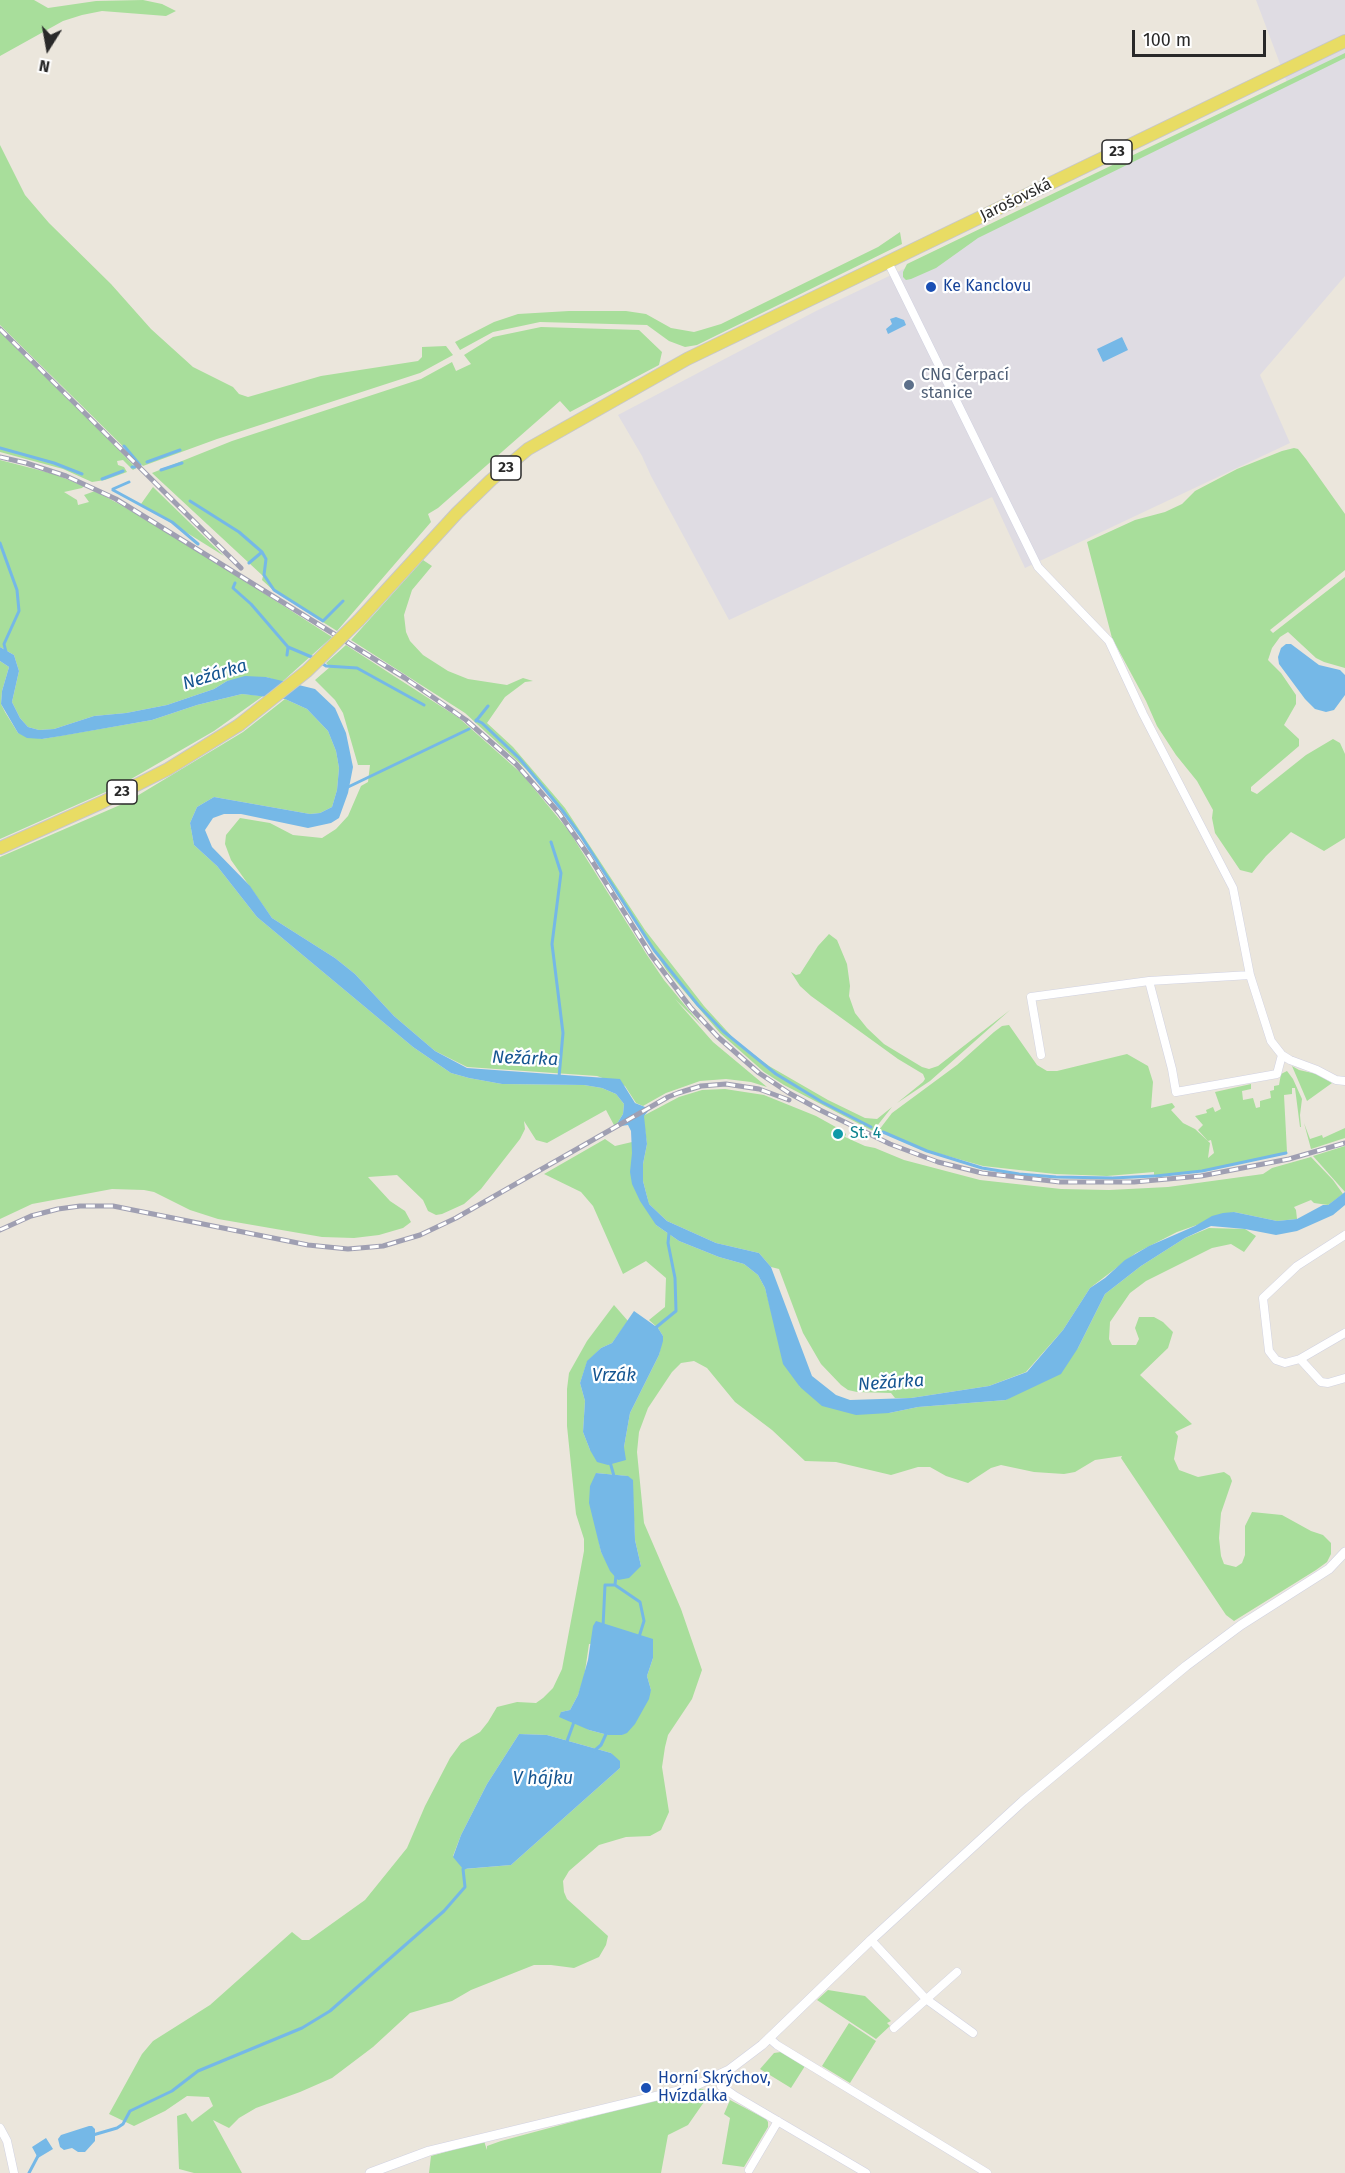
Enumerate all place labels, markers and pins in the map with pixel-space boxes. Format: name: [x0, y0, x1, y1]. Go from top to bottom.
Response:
place label: Ke Kanclovu: [943, 277, 1031, 297]
marker: Ke Kanclovu: [924, 280, 938, 294]
place label: CNG Čerpací stanice: [921, 366, 1009, 404]
marker: CNG Čerpací stanice: [902, 378, 916, 392]
place label: St. 4: [850, 1124, 881, 1144]
marker: St. 4: [831, 1127, 845, 1141]
place label: Horní Skrýchov, Hvízdalka: [658, 2069, 771, 2107]
marker: Horní Skrýchov, Hvízdalka: [639, 2081, 653, 2095]

